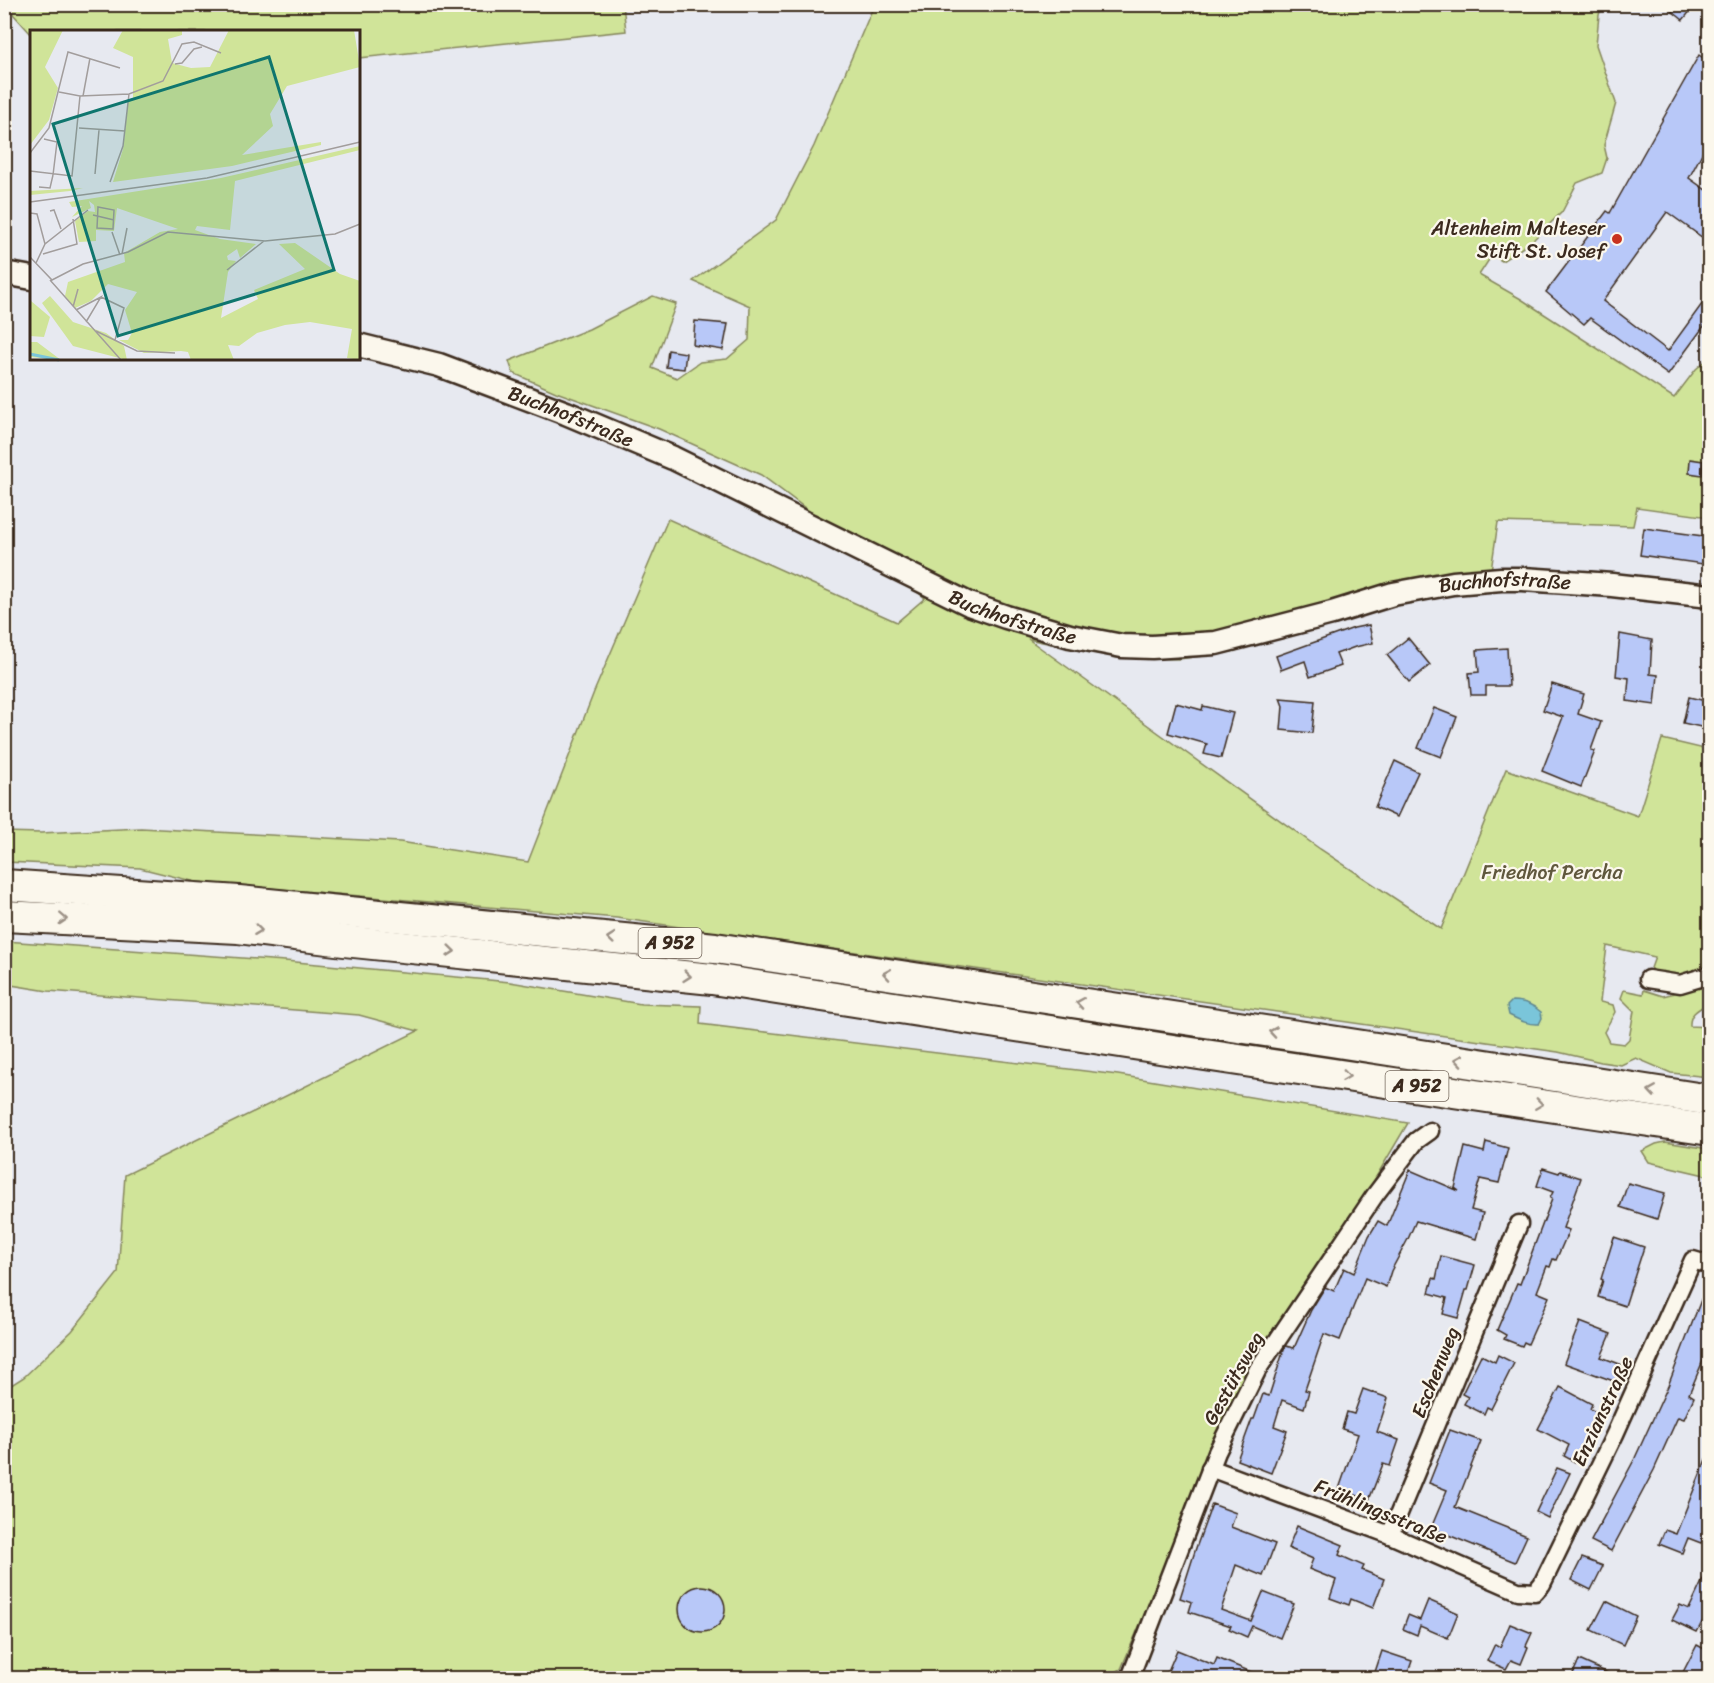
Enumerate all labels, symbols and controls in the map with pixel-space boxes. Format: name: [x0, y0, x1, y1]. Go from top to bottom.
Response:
inset map: [30, 30, 360, 360]
place label: Altenheim Malteser Stift St. Josef: [1430, 211, 1608, 269]
marker: Altenheim Malteser Stift St. Josef: [1610, 232, 1624, 246]
street label: Buchhofstraße: [503, 376, 639, 458]
street label: Buchhofstraße: [1436, 562, 1572, 603]
street label: Buchhofstraße: [942, 580, 1079, 655]
park label: Friedhof Percha: [1482, 855, 1623, 890]
one-way arrow: [58, 912, 67, 925]
one-way arrow: [253, 924, 262, 936]
road number: A 952: [638, 928, 702, 958]
one-way arrow: [606, 932, 615, 944]
one-way arrow: [447, 944, 456, 957]
one-way arrow: [883, 968, 892, 980]
one-way arrow: [683, 969, 692, 982]
one-way arrow: [1076, 997, 1085, 1009]
one-way arrow: [1268, 1026, 1278, 1038]
one-way arrow: [1455, 1055, 1464, 1067]
one-way arrow: [1341, 1069, 1351, 1081]
road number: A 952: [1386, 1071, 1448, 1101]
one-way arrow: [1647, 1085, 1657, 1098]
one-way arrow: [1534, 1097, 1544, 1110]
street label: Eschenweg: [1401, 1321, 1470, 1423]
street label: Gestütsweg: [1193, 1325, 1274, 1432]
street label: Enzianstraße: [1562, 1350, 1643, 1472]
street label: Frühlingsstraße: [1309, 1469, 1453, 1554]

